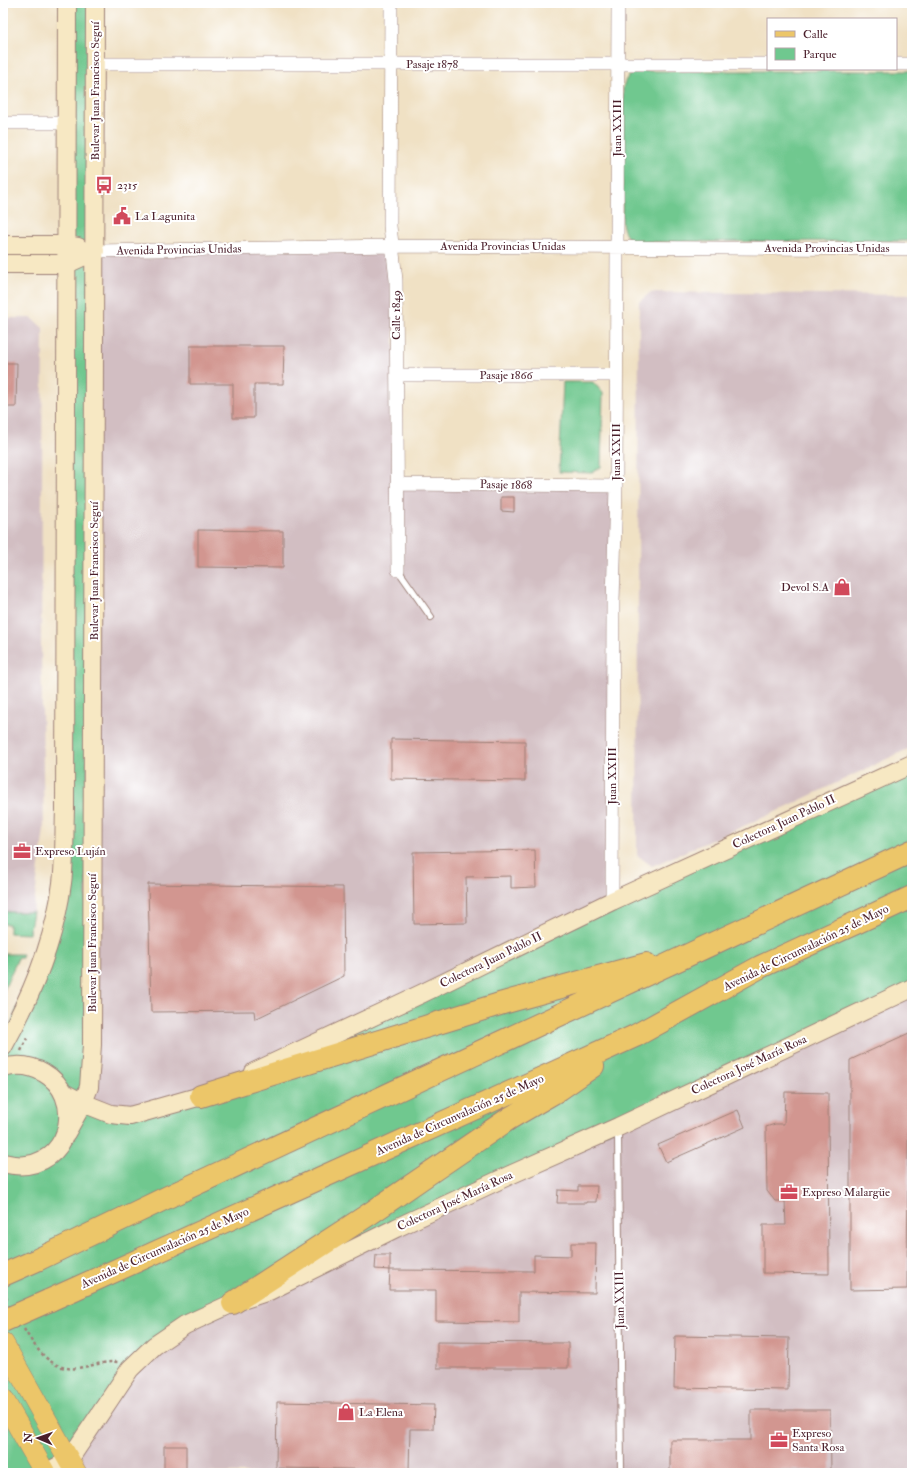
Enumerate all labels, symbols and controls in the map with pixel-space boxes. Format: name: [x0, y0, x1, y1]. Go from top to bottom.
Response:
legend: [767, 18, 897, 70]
street label: Bulevar Juan Francisco Seguí: [88, 21, 103, 160]
text: Calle: [803, 27, 828, 42]
text: Parque: [803, 47, 837, 62]
street label: Pasaje 1878: [406, 57, 458, 72]
street label: Juan XXIII: [610, 99, 625, 158]
bus stop icon: 2315: [94, 175, 114, 195]
place label: 2315: [117, 178, 138, 193]
public building icon: La Lagunita: [112, 206, 132, 226]
place label: La Lagunita: [135, 209, 196, 224]
street label: Avenida Provincias Unidas: [439, 239, 566, 254]
street label: Avenida Provincias Unidas: [115, 241, 242, 259]
street label: Avenida Provincias Unidas: [763, 241, 890, 256]
street label: Calle 1849: [389, 290, 404, 340]
street label: Pasaje 1866: [479, 368, 533, 383]
street label: Juan XXIII: [609, 423, 624, 482]
street label: Pasaje 1868: [480, 477, 533, 493]
street label: Bulevar Juan Francisco Seguí: [87, 501, 102, 640]
shop icon: Devol S.A: [832, 577, 852, 597]
place label: Devol S.A: [781, 580, 829, 595]
street label: Juan XXIII: [605, 747, 620, 806]
street label: Colectora Juan Pablo II: [730, 791, 838, 852]
office icon: Expreso Luján: [12, 841, 32, 861]
place label: Expreso Luján: [35, 844, 106, 859]
street label: Bulevar Juan Francisco Seguí: [85, 873, 100, 1012]
street label: Avenida de Circunvalación 25 de Mayo: [720, 901, 891, 995]
street label: Colectora Juan Pablo II: [437, 929, 545, 991]
street label: Colectora José María Rosa: [689, 1031, 810, 1098]
street label: Avenida de Circunvalación 25 de Mayo: [373, 1071, 546, 1159]
street label: Colectora José María Rosa: [395, 1167, 516, 1234]
office icon: Expreso Malargüe: [779, 1182, 799, 1202]
place label: Expreso Malargüe: [802, 1185, 890, 1200]
street label: Avenida de Circunvalación 25 de Mayo: [78, 1204, 251, 1292]
street label: Juan XXIII: [612, 1271, 628, 1330]
shop icon: La Elena: [336, 1402, 356, 1422]
place label: La Elena: [359, 1405, 404, 1420]
north arrow: [18, 1418, 58, 1458]
place label: Expreso Santa Rosa: [792, 1426, 845, 1455]
office icon: Expreso Santa Rosa: [769, 1430, 789, 1450]
text: N: [22, 1431, 35, 1444]

